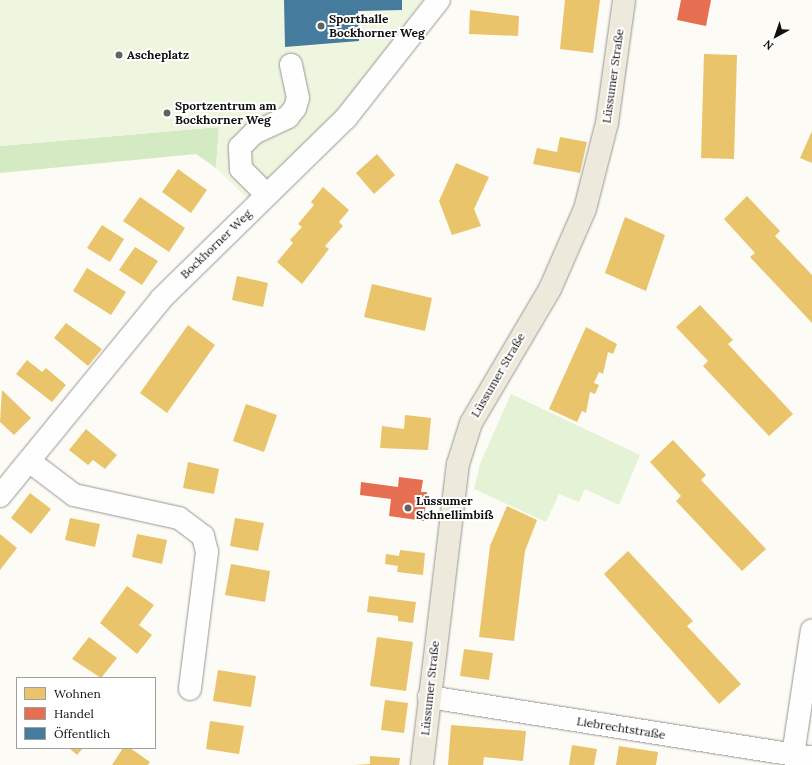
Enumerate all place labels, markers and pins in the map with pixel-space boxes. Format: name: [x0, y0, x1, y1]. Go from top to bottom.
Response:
place label: Sporthalle Bockhorner Weg: [329, 12, 425, 40]
marker: Sporthalle Bockhorner Weg: [316, 21, 326, 31]
place label: Ascheplatz: [127, 48, 189, 62]
marker: Ascheplatz: [114, 50, 124, 60]
place label: Sportzentrum am Bockhorner Weg: [175, 99, 277, 127]
marker: Sportzentrum am Bockhorner Weg: [162, 108, 172, 118]
place label: Lüssumer Schnellimbiß: [416, 494, 493, 522]
marker: Lüssumer Schnellimbiß: [403, 503, 413, 513]

